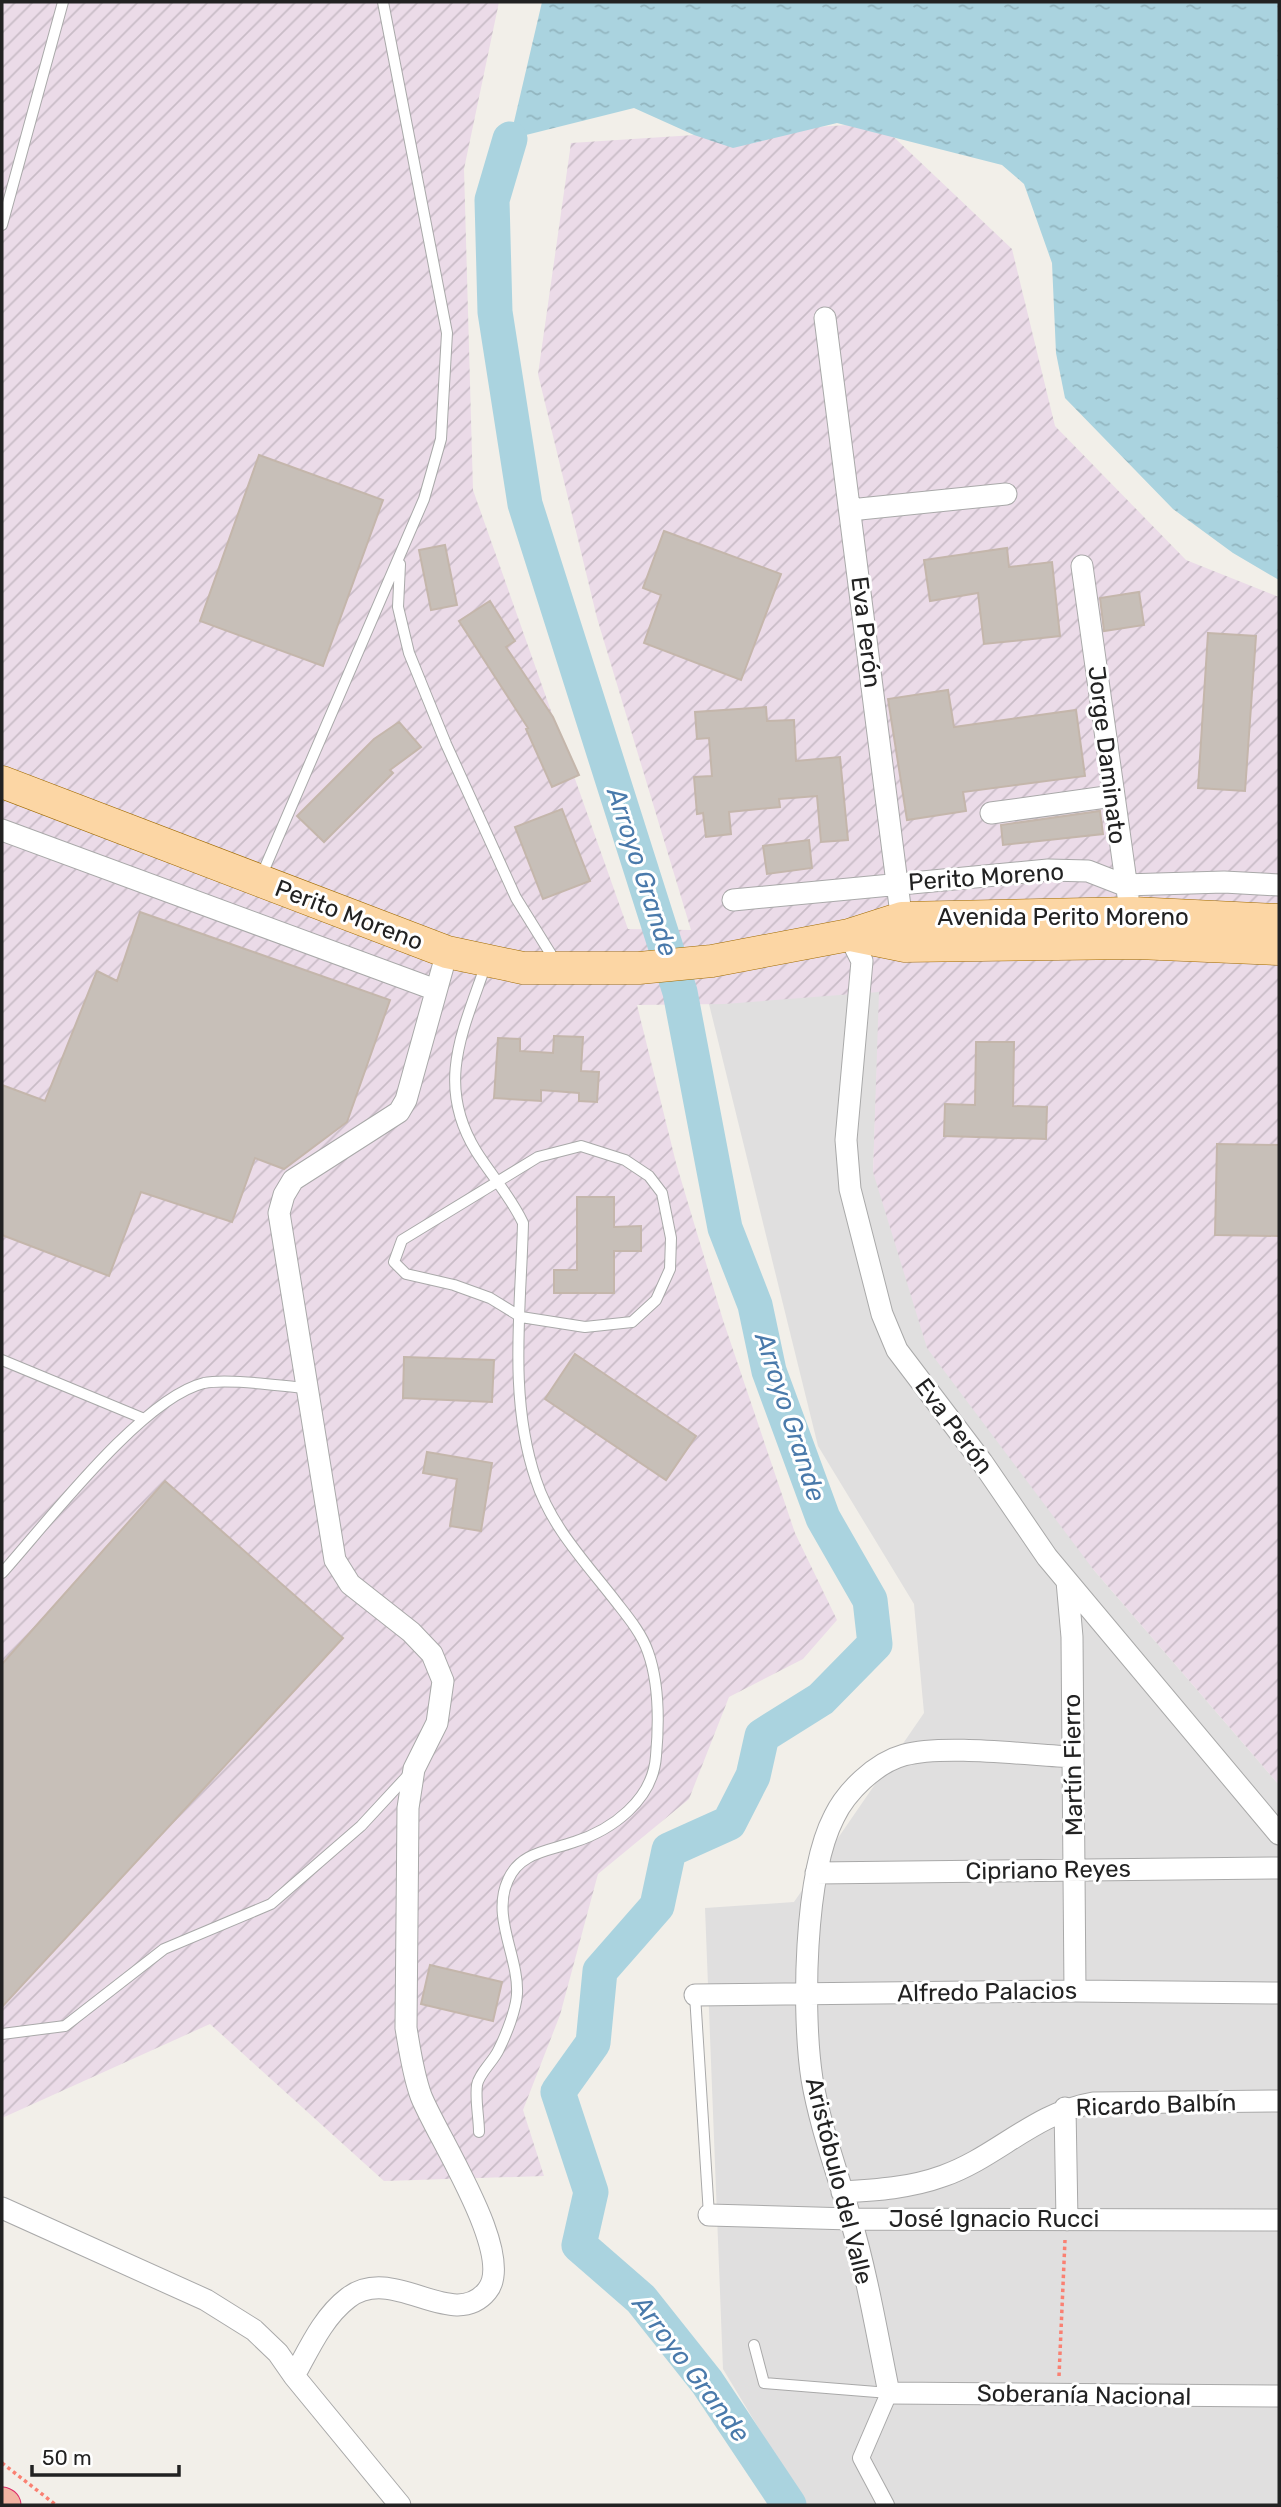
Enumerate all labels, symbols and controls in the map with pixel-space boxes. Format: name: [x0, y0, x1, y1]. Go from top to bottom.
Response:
street label: Eva Perón: [845, 575, 887, 689]
street label: Jorge Daminato: [1082, 664, 1132, 846]
water label: Arroyo Grande: [600, 782, 684, 961]
street label: Perito Moreno: [907, 858, 1065, 896]
street label: Perito Moreno: [271, 874, 427, 956]
street label: Avenida Perito Moreno: [937, 903, 1189, 931]
water label: Arroyo Grande: [748, 1327, 832, 1506]
street label: Eva Perón: [909, 1373, 999, 1479]
street label: Martín Fierro: [1058, 1694, 1088, 1836]
street label: Cipriano Reyes: [965, 1855, 1131, 1885]
street label: Alfredo Palacios: [897, 1976, 1077, 2008]
street label: Aristóbulo del Valle: [800, 2075, 878, 2287]
street label: Ricardo Balbín: [1075, 2088, 1237, 2122]
street label: José Ignacio Rucci: [889, 2205, 1099, 2233]
water label: Arroyo Grande: [625, 2288, 756, 2449]
street label: Soberanía Nacional: [977, 2379, 1191, 2411]
scale bar: [32, 2434, 178, 2478]
text: 50 m: [42, 2445, 92, 2470]

